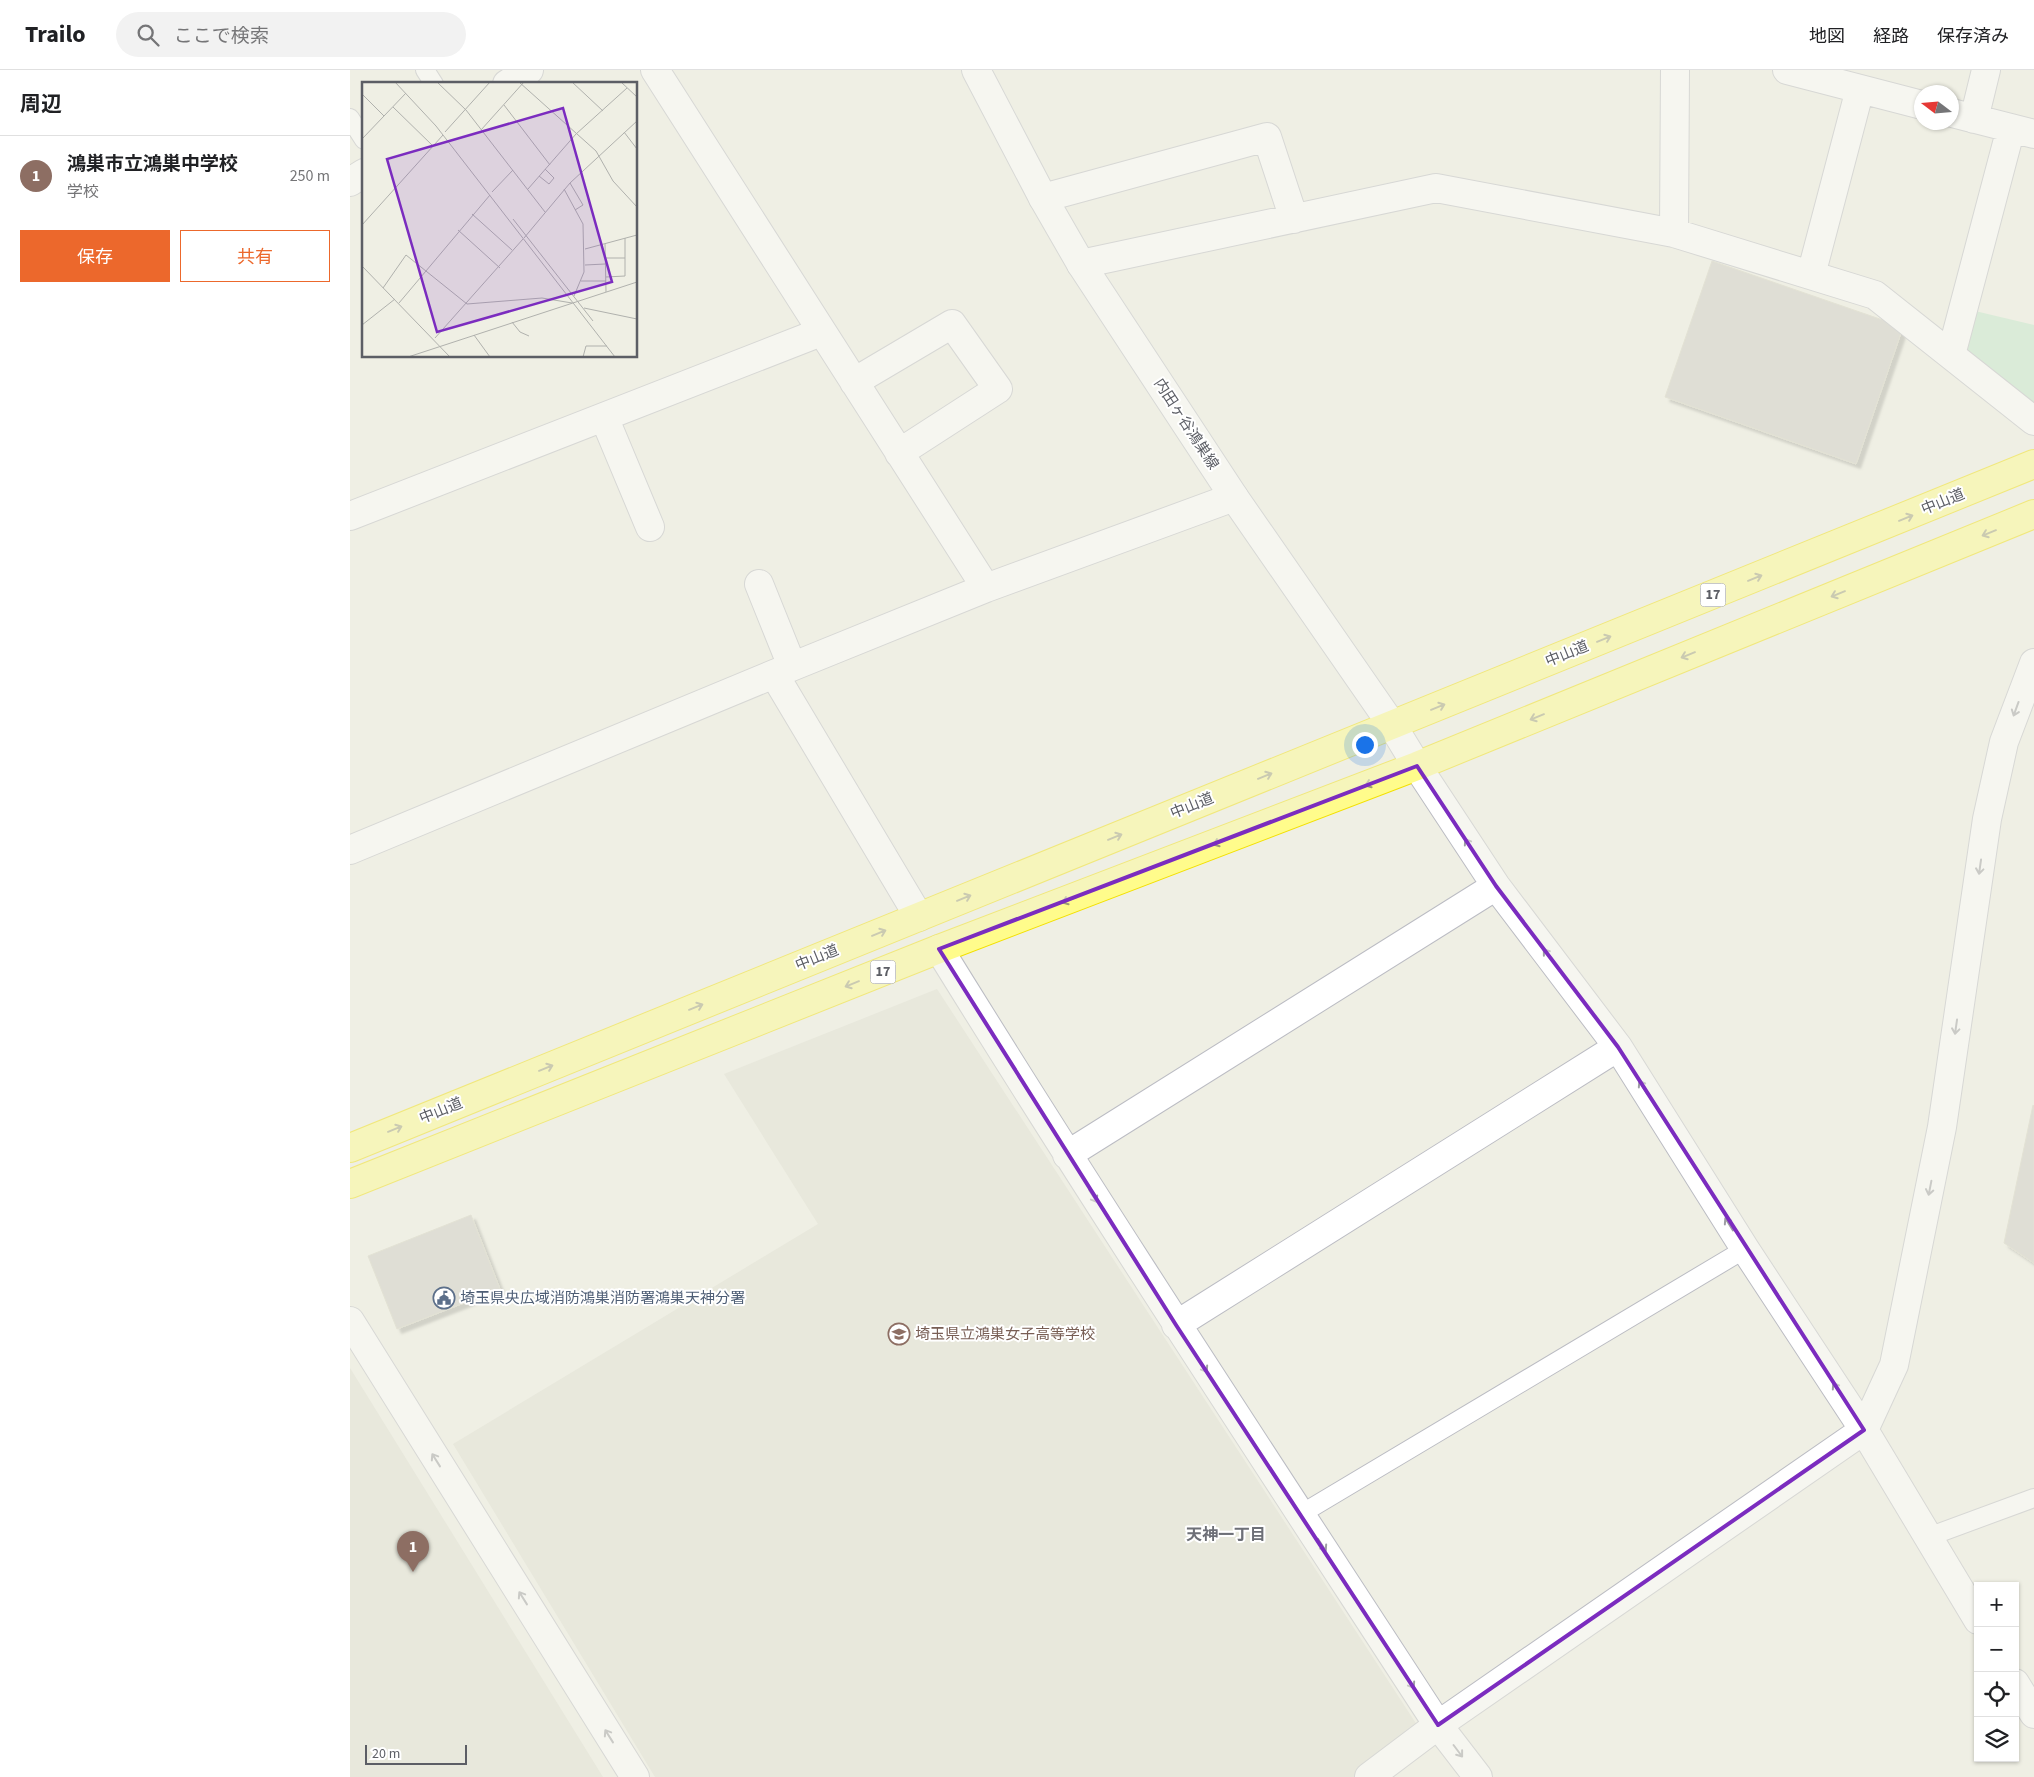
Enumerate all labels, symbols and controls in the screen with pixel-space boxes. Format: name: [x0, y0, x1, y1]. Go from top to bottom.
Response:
search box: [116, 12, 466, 57]
text: Trailo: [25, 17, 86, 52]
icon: search: [134, 21, 162, 49]
text: ここで検索: [174, 23, 269, 50]
text: 地図: [1809, 24, 1845, 49]
text: 経路: [1873, 24, 1909, 49]
text: 保存済み: [1937, 24, 2009, 49]
inset map: [362, 82, 638, 358]
north arrow: [1914, 85, 1959, 130]
text: 周辺: [20, 89, 62, 119]
text: 鴻巣市立鴻巣中学校: [67, 151, 238, 178]
text: 1: [32, 165, 40, 187]
text: 250 m: [290, 165, 330, 187]
text: 学校: [67, 181, 99, 203]
button: 保存: [20, 230, 170, 282]
button: 共有: [180, 230, 330, 282]
street label: 内田ヶ谷鴻巣線: [1149, 374, 1223, 474]
street label: 中山道: [1918, 484, 1968, 520]
one-way arrow: [1898, 512, 1913, 522]
one-way arrow: [1982, 528, 1997, 538]
one-way arrow: [1747, 573, 1762, 583]
road number: 17: [1700, 584, 1726, 606]
one-way arrow: [1831, 590, 1846, 599]
one-way arrow: [1596, 634, 1612, 643]
street label: 中山道: [1542, 636, 1592, 672]
one-way arrow: [1681, 651, 1696, 661]
one-way arrow: [2011, 700, 2020, 716]
one-way arrow: [1430, 701, 1445, 710]
one-way arrow: [1530, 713, 1545, 722]
your location: [1352, 732, 1378, 758]
one-way arrow: [1257, 771, 1272, 781]
one-way arrow: [1365, 779, 1380, 788]
street label: 中山道: [1167, 788, 1217, 824]
one-way arrow: [1107, 832, 1122, 842]
one-way arrow: [1213, 837, 1228, 847]
one-way arrow: [1464, 839, 1474, 853]
one-way arrow: [1975, 858, 1985, 874]
one-way arrow: [956, 893, 971, 903]
one-way arrow: [1061, 896, 1077, 905]
one-way arrow: [871, 928, 886, 937]
street label: 中山道: [792, 940, 842, 976]
one-way arrow: [1542, 949, 1553, 962]
road number: 17: [870, 960, 896, 984]
one-way arrow: [845, 980, 860, 989]
one-way arrow: [688, 1002, 703, 1011]
one-way arrow: [1951, 1019, 1961, 1035]
one-way arrow: [538, 1063, 553, 1072]
one-way arrow: [1637, 1080, 1647, 1094]
street label: 中山道: [416, 1093, 466, 1129]
one-way arrow: [387, 1124, 402, 1134]
one-way arrow: [1924, 1179, 1934, 1195]
one-way arrow: [1088, 1189, 1098, 1203]
one-way arrow: [1724, 1217, 1735, 1231]
public building icon: 埼玉県央広域消防鴻巣消防署鴻巣天神分署: [432, 1286, 456, 1310]
place label: 埼玉県央広域消防鴻巣消防署鴻巣天神分署: [460, 1288, 745, 1309]
school or university icon: 埼玉県立鴻巣女子高等学校: [887, 1322, 911, 1346]
place label: 埼玉県立鴻巣女子高等学校: [915, 1324, 1095, 1345]
one-way arrow: [1198, 1359, 1208, 1373]
one-way arrow: [1832, 1383, 1842, 1397]
one-way arrow: [431, 1453, 442, 1467]
district label: 天神一丁目: [1186, 1524, 1266, 1546]
pin: 1: [397, 1531, 429, 1572]
one-way arrow: [1317, 1538, 1327, 1552]
map controls: [1974, 1582, 2019, 1762]
button: +: [1974, 1582, 2019, 1627]
one-way arrow: [517, 1591, 527, 1605]
button: −: [1974, 1627, 2019, 1672]
button: locate: [1974, 1672, 2019, 1717]
one-way arrow: [1406, 1674, 1416, 1688]
button: layers: [1974, 1717, 2019, 1762]
one-way arrow: [603, 1729, 613, 1743]
scale bar: [365, 1742, 468, 1765]
text: 20 m: [372, 1744, 400, 1764]
one-way arrow: [1453, 1744, 1463, 1758]

